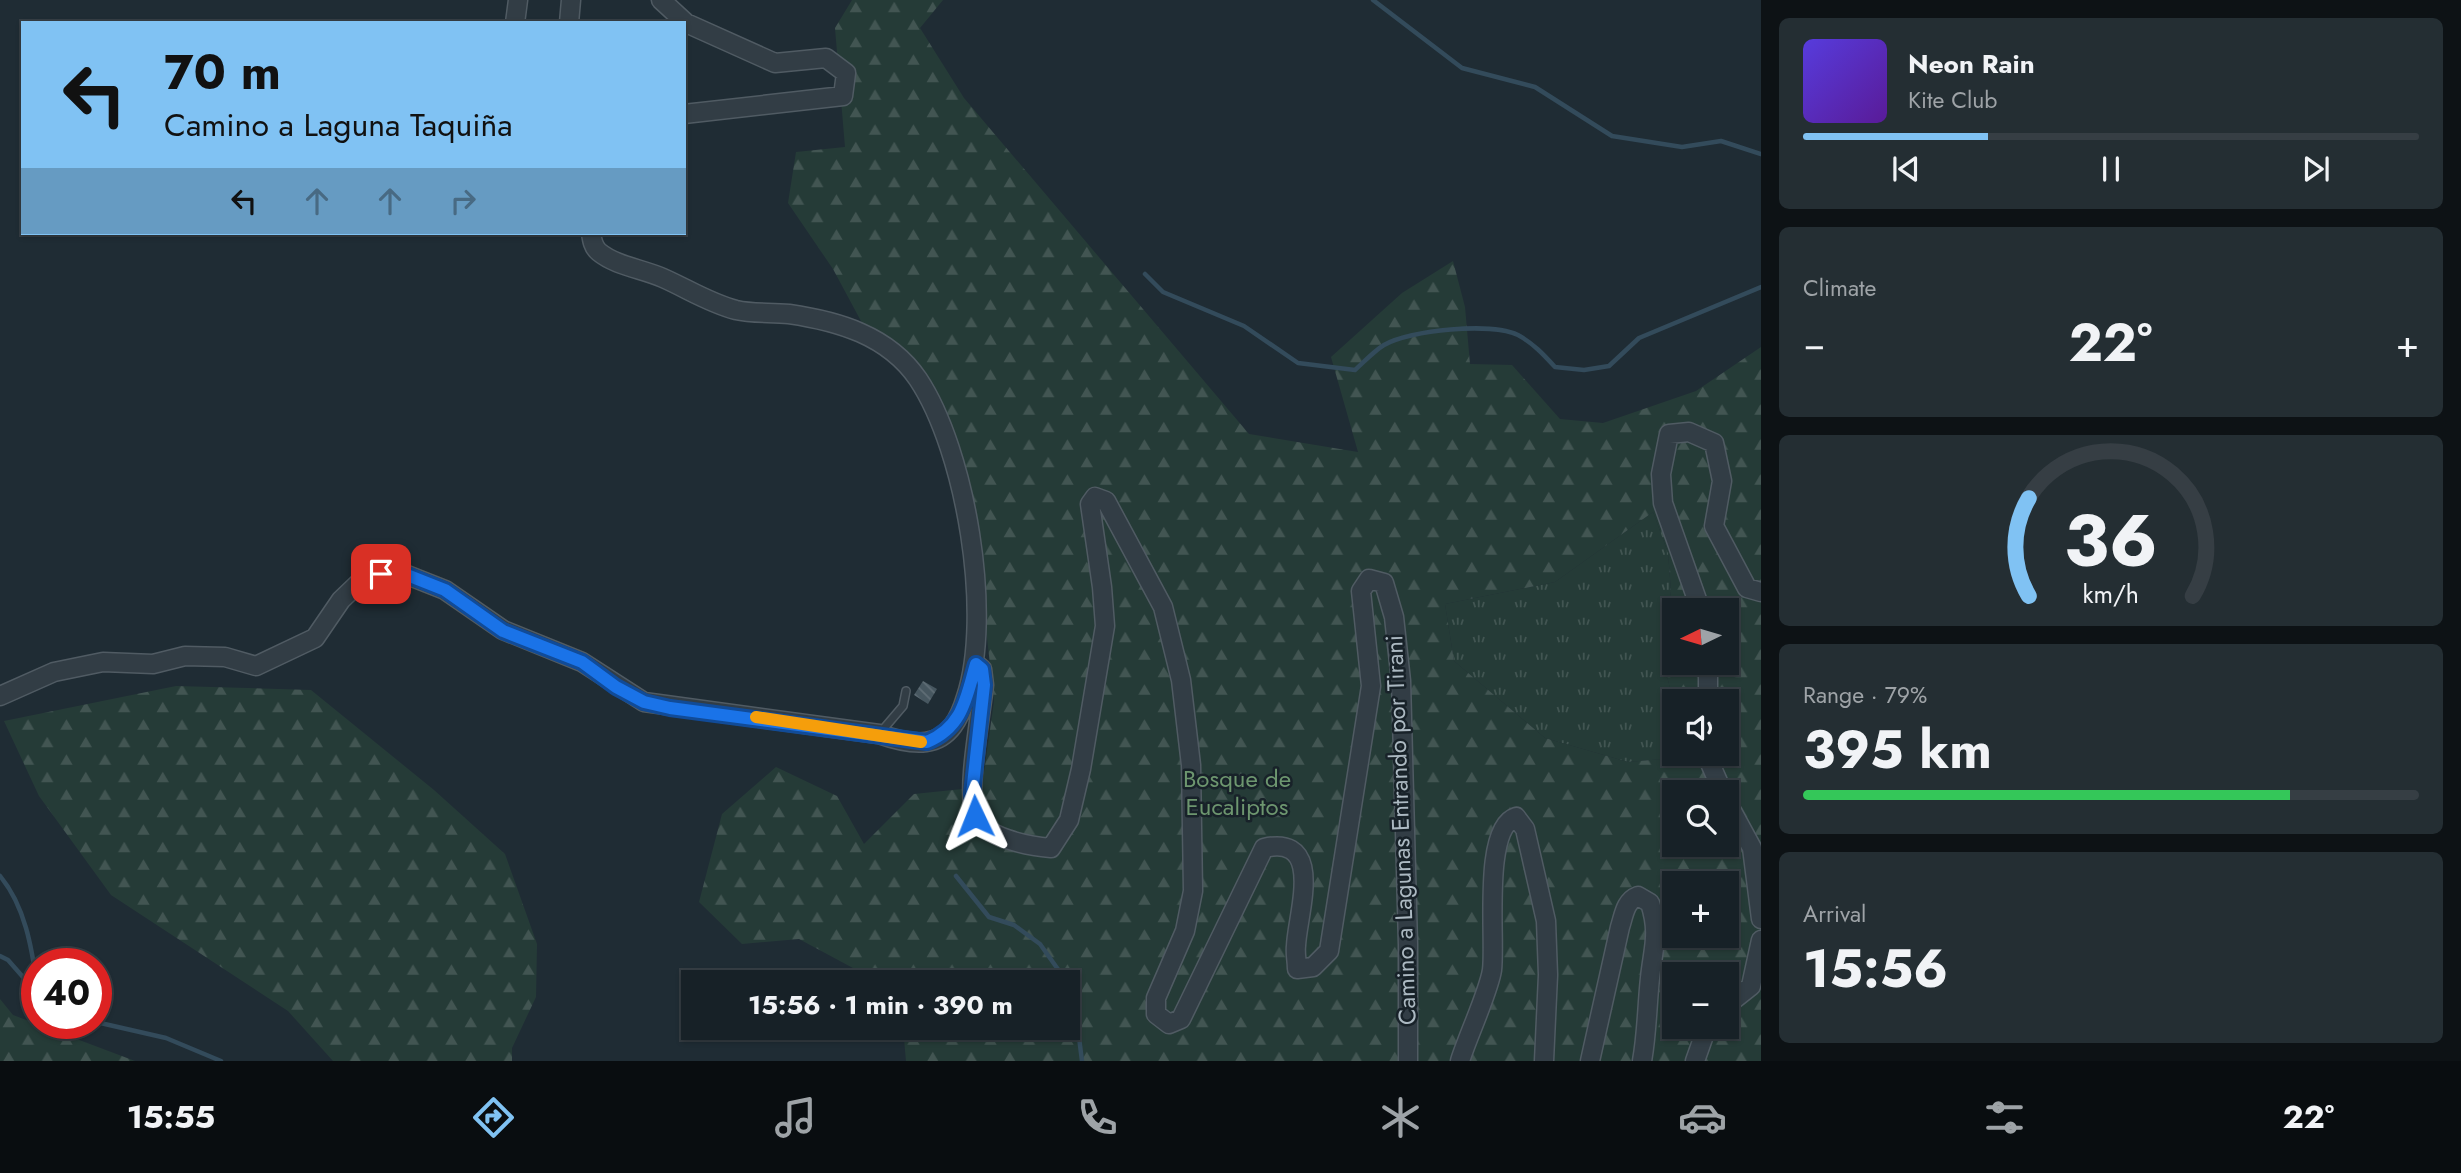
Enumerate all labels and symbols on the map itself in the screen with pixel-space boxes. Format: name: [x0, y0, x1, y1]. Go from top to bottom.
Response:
pin: [351, 544, 411, 604]
north arrow: [1662, 598, 1740, 676]
street label: Camino a Lagunas Entrando por Tirani: [1376, 634, 1425, 1026]
park label: Bosque de Eucaliptos: [1183, 761, 1291, 824]
position arrow: [938, 779, 1012, 853]
speed limit sign: 40: [21, 948, 112, 1039]

